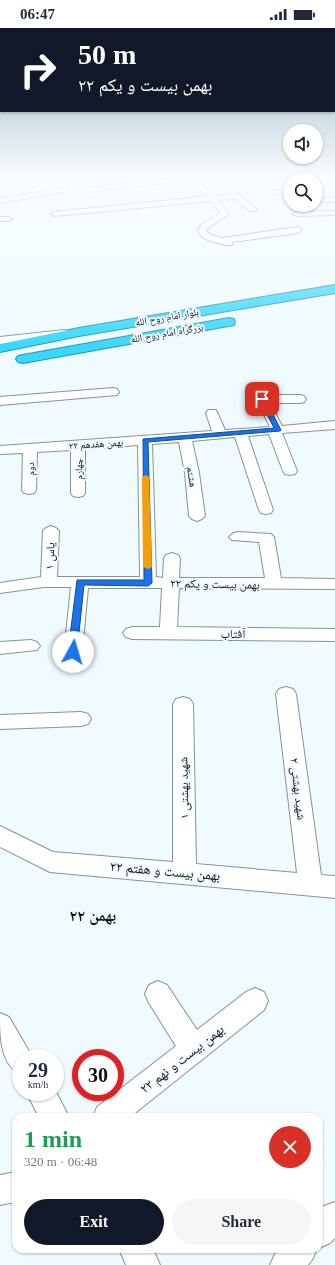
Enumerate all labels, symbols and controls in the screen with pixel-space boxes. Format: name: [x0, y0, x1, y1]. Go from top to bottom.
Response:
text: 06:47: [20, 6, 55, 22]
text: 50 m: [78, 39, 136, 70]
icon: right: [12, 44, 64, 96]
text: ۲۲ بهمن بیست و یکم: [78, 75, 212, 95]
map controls: [283, 124, 323, 212]
button: sound: [283, 124, 323, 164]
button: search: [283, 172, 323, 212]
street label: بلوار امام روح الله: [134, 306, 200, 330]
street label: بزرگراه امام روح الله: [130, 321, 205, 347]
pin: [245, 382, 279, 416]
icon: arrive: [251, 388, 273, 410]
street label: ۲۲ بهمن هفدهم: [68, 437, 124, 453]
street label: چهارم: [73, 458, 86, 480]
street label: دوم: [25, 462, 38, 476]
street label: هشتم: [183, 466, 199, 488]
street label: یاس ۱: [43, 542, 58, 570]
street label: ۲۲ بهمن بیست و یکم: [170, 576, 260, 593]
street label: آفتاب: [221, 627, 246, 641]
position arrow: [52, 631, 94, 673]
street label: شهید بهشتی ۱: [176, 757, 192, 819]
street label: شهید بهشتی ۲: [287, 757, 309, 821]
street label: ۲۲ بهمن بیست و هفتم: [109, 859, 221, 885]
district label: ۲۲ بهمن: [70, 907, 116, 925]
street label: ۲۲ بهمن بیست و نهم: [137, 1021, 228, 1098]
speed limit sign: 30: [72, 1049, 124, 1101]
text: 29: [28, 1059, 48, 1081]
text: km/h: [28, 1079, 48, 1090]
text: 1 min: [24, 1126, 82, 1152]
button: close: [269, 1126, 311, 1168]
text: 320 m · 06:48: [24, 1154, 97, 1169]
button: Exit: [24, 1199, 164, 1245]
button: Share: [172, 1199, 311, 1245]

